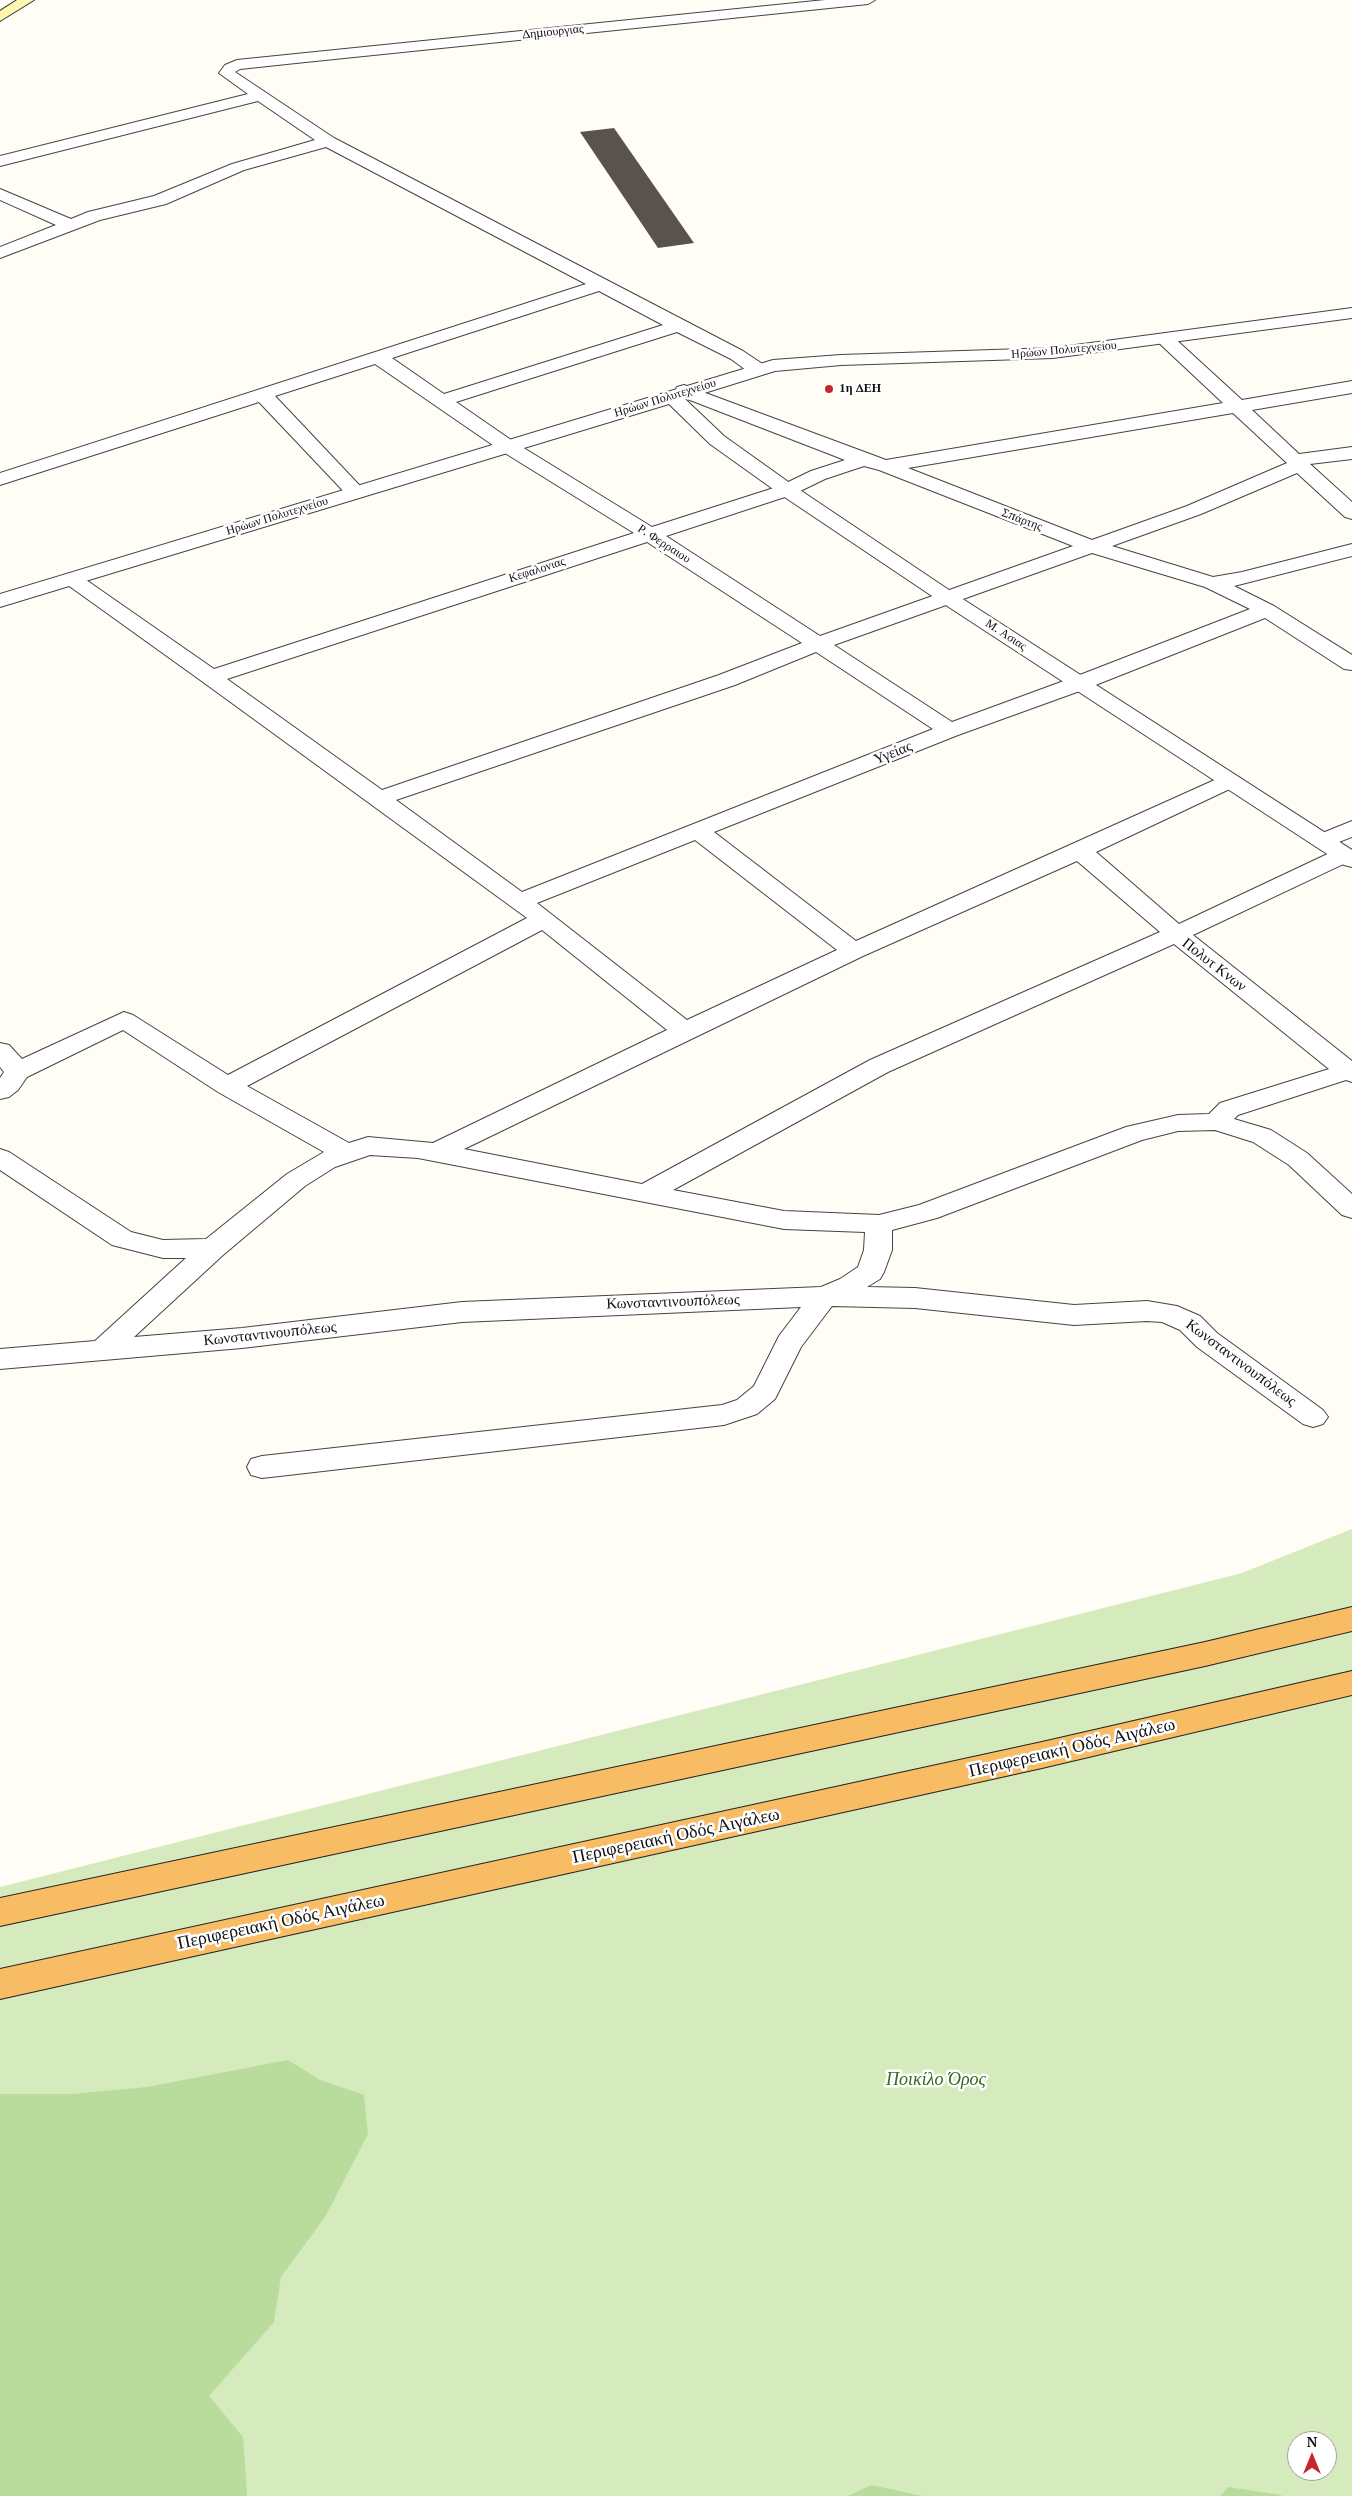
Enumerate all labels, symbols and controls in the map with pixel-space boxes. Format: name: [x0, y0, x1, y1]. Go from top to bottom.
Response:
street label: Δημιουργιας: [522, 22, 584, 42]
street label: Ηρώων Πολυτεχνείου: [1011, 338, 1117, 362]
street label: Ηρώων Πολυτεχνείου: [612, 376, 718, 420]
place label: 1η ΔΕΗ: [839, 382, 881, 396]
marker: 1η ΔΕΗ: [823, 383, 835, 395]
street label: Ηρώων Πολυτεχνείου: [224, 494, 330, 538]
street label: Σπάρτης: [1000, 506, 1044, 534]
street label: Ρ. Φερραιου: [635, 522, 693, 566]
street label: Κεφαλονιας: [507, 554, 567, 586]
street label: Μ. Ασιας: [983, 616, 1029, 654]
street label: Υγείας: [871, 737, 915, 769]
street label: Πολυτ Κνων: [1178, 934, 1250, 996]
street label: Κωνσταντινουπόλεως: [606, 1291, 740, 1313]
street label: Κωνσταντινουπόλεως: [1182, 1316, 1300, 1410]
street label: Κωνσταντινουπόλεως: [203, 1318, 337, 1350]
street label: Περιφερειακή Οδός Αιγάλεω: [967, 1714, 1177, 1782]
street label: Περιφερειακή Οδός Αιγάλεω: [570, 1803, 782, 1869]
street label: Περιφερειακή Οδός Αιγάλεω: [175, 1889, 387, 1955]
park label: Ποικίλο Όρος: [886, 2069, 986, 2091]
north arrow: [1287, 2431, 1337, 2481]
text: N: [1307, 2432, 1317, 2451]

